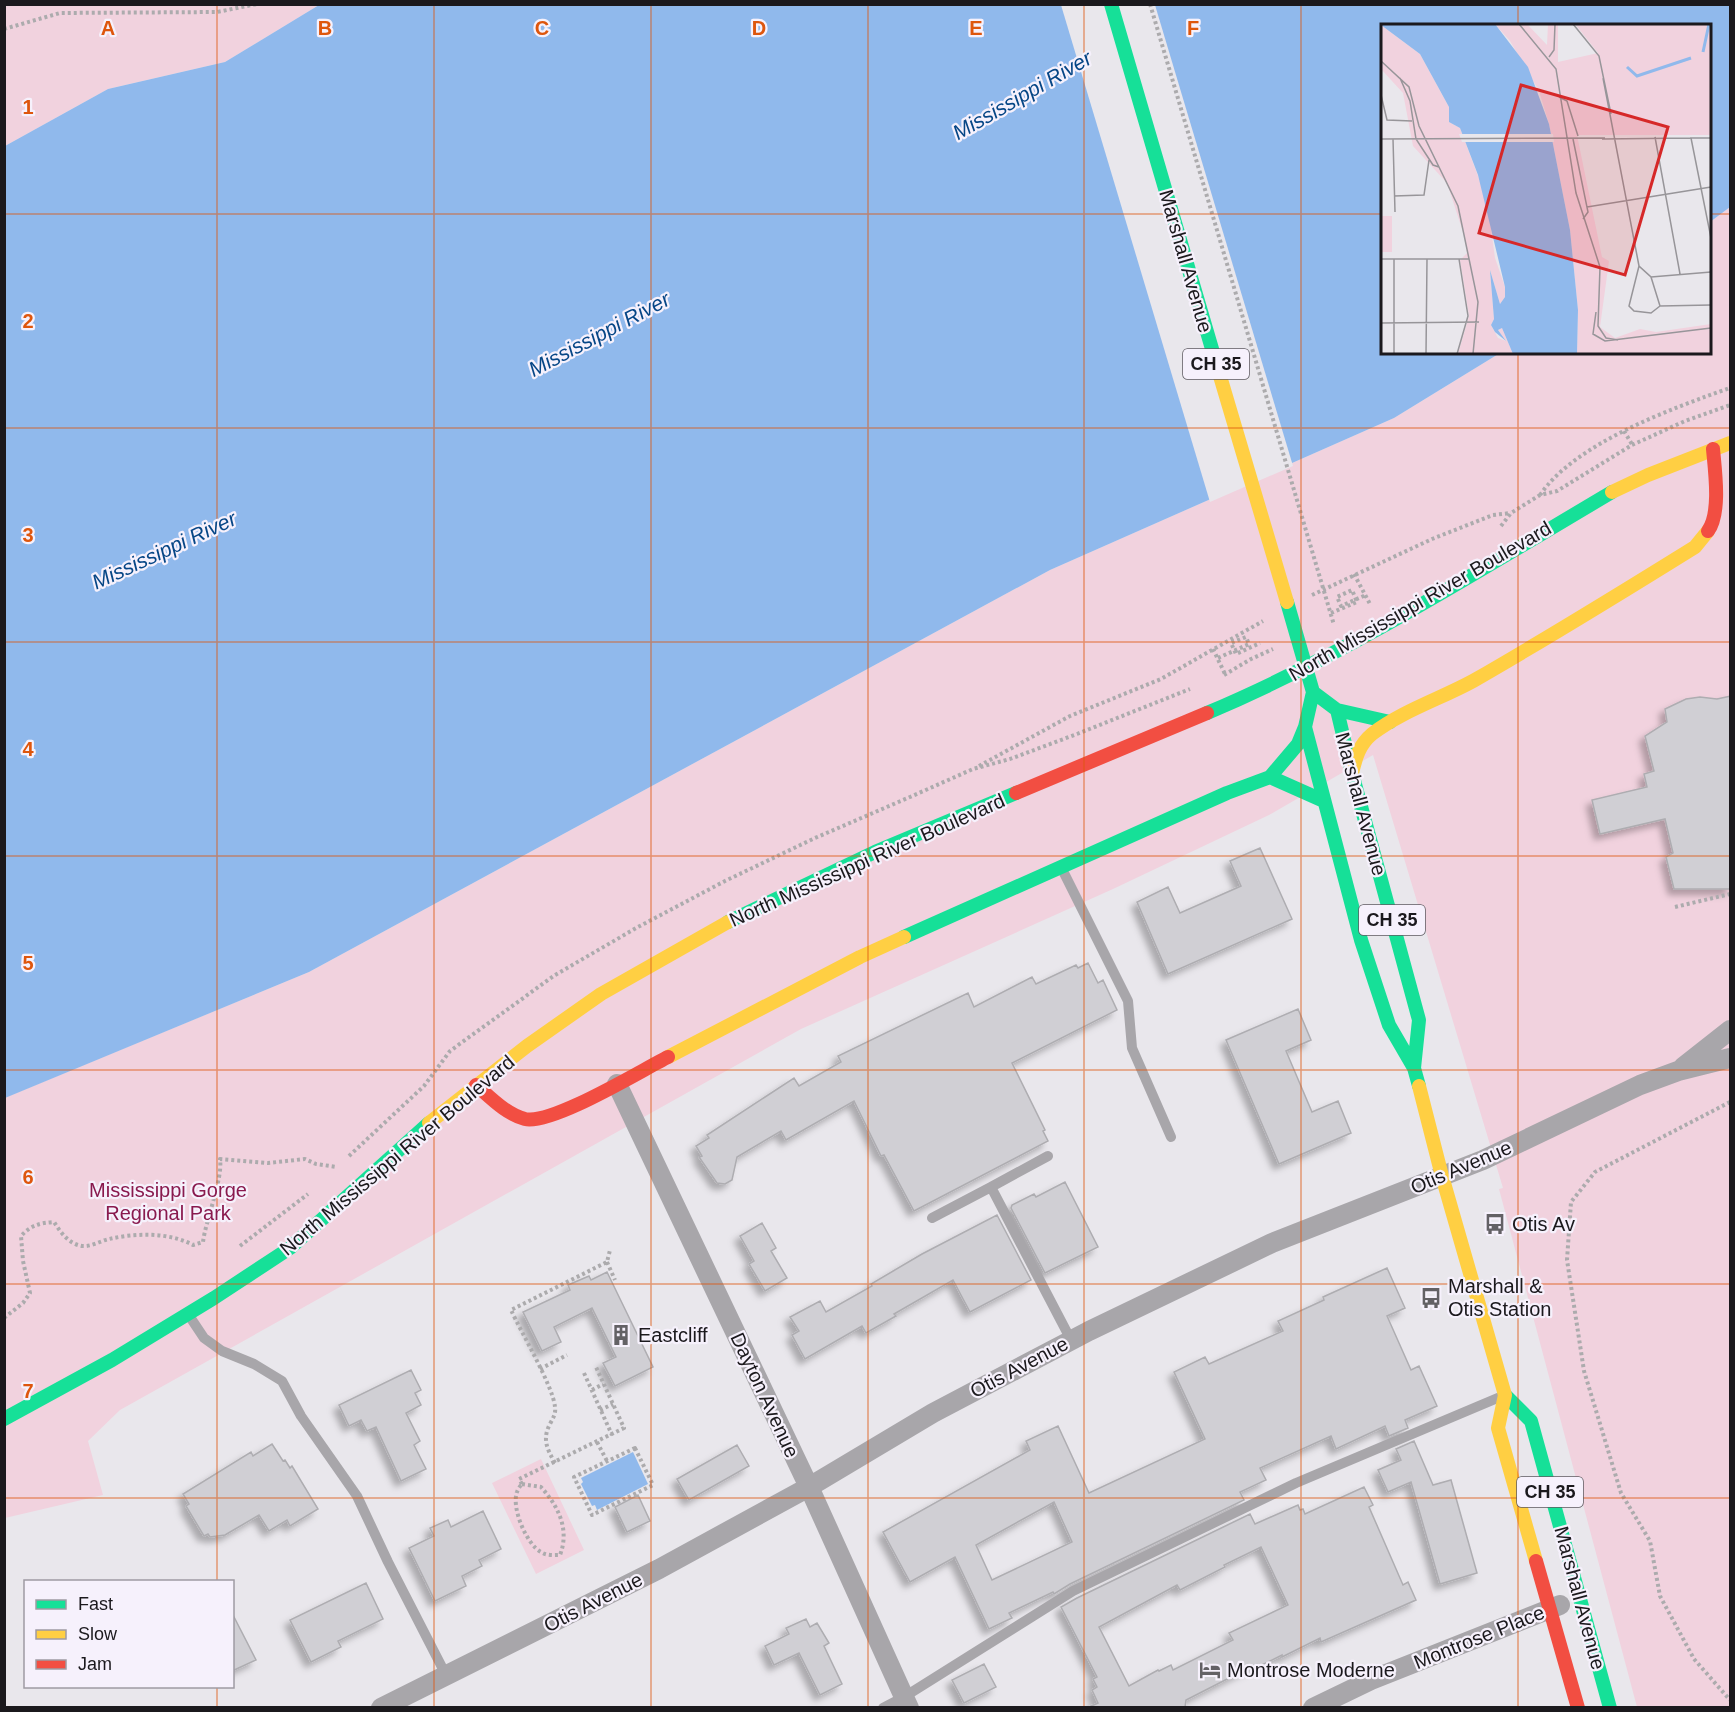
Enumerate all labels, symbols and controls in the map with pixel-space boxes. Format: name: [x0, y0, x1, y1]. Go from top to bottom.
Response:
text: A: [101, 17, 115, 39]
text: B: [318, 17, 332, 39]
text: C: [535, 17, 549, 39]
text: D: [752, 17, 766, 39]
text: E: [969, 17, 983, 39]
text: F: [1187, 17, 1199, 39]
inset map: [1381, 24, 1711, 354]
water label: Mississippi River: [949, 45, 1096, 144]
text: 1: [22, 96, 34, 118]
street label: Marshall Avenue: [1155, 187, 1217, 335]
water label: Mississippi River: [525, 287, 674, 381]
text: 2: [22, 310, 34, 332]
road number: CH 35: [1183, 349, 1249, 379]
water label: Mississippi River: [88, 506, 241, 593]
street label: North Mississippi River Boulevard: [1285, 517, 1555, 685]
text: 3: [22, 524, 34, 546]
street label: Marshall Avenue: [1331, 730, 1391, 878]
text: 4: [22, 738, 34, 760]
street label: North Mississippi River Boulevard: [726, 789, 1008, 931]
road number: CH 35: [1359, 905, 1425, 935]
text: 5: [22, 952, 34, 974]
street label: North Mississippi River Boulevard: [275, 1050, 519, 1260]
street label: Otis Avenue: [1407, 1136, 1515, 1198]
text: 6: [22, 1166, 34, 1188]
park label: Mississippi Gorge Regional Park: [89, 1179, 247, 1224]
bus stop icon: Otis Av: [1483, 1212, 1507, 1236]
place label: Otis Av: [1512, 1213, 1575, 1235]
place label: Marshall & Otis Station: [1448, 1275, 1551, 1320]
bus stop icon: Marshall & Otis Station: [1419, 1286, 1443, 1310]
building icon: Eastcliff: [609, 1323, 633, 1347]
place label: Eastcliff: [638, 1324, 708, 1346]
street label: Dayton Avenue: [726, 1329, 804, 1461]
street label: Otis Avenue: [966, 1332, 1072, 1402]
text: 7: [22, 1380, 34, 1402]
road number: CH 35: [1517, 1477, 1583, 1507]
street label: Marshall Avenue: [1550, 1524, 1610, 1672]
street label: Otis Avenue: [540, 1568, 646, 1636]
legend: [24, 1580, 234, 1688]
text: Fast: [78, 1594, 113, 1614]
street label: Montrose Place: [1410, 1601, 1548, 1673]
text: Slow: [78, 1624, 118, 1644]
text: Jam: [78, 1654, 112, 1674]
hotel icon: Montrose Moderne: [1198, 1658, 1222, 1682]
place label: Montrose Moderne: [1227, 1659, 1395, 1681]

